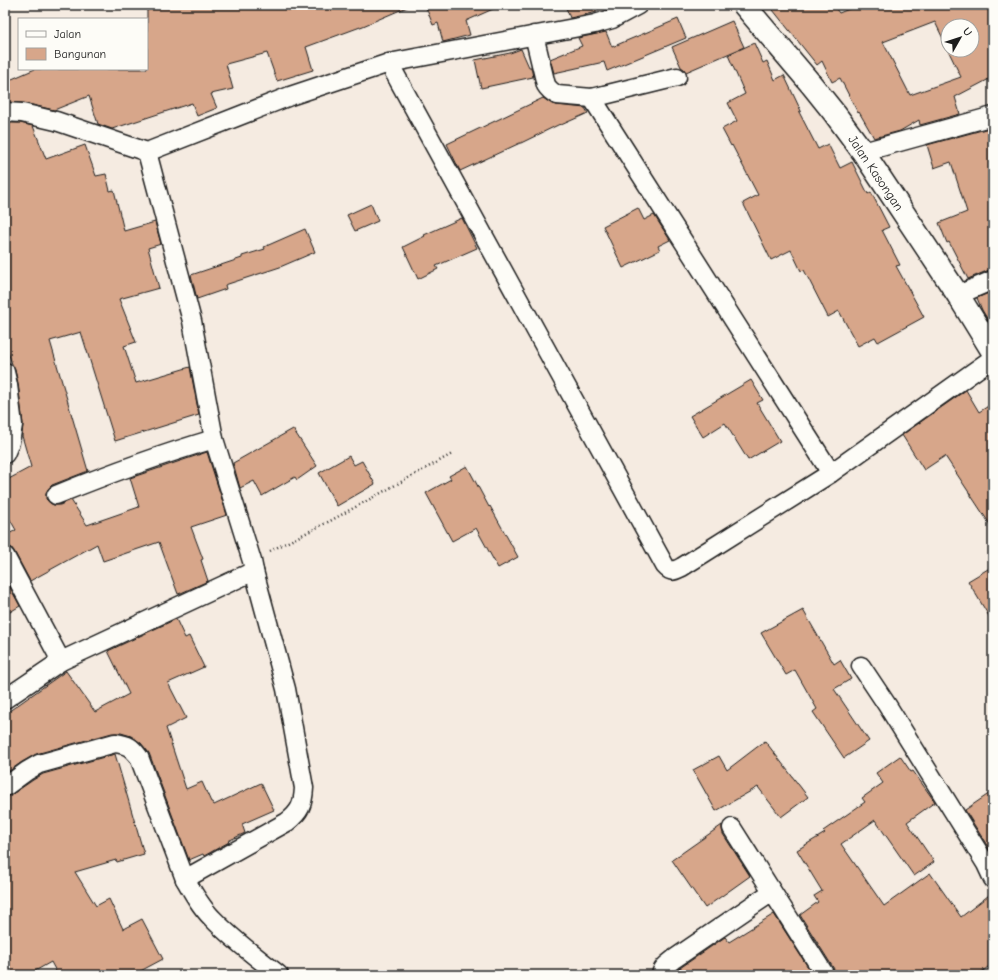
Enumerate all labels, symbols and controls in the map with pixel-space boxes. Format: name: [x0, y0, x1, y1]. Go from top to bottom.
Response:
legend: [18, 18, 148, 70]
north arrow: [940, 18, 980, 58]
text: U: [960, 25, 975, 39]
text: Jalan: [54, 27, 81, 41]
text: Bangunan: [54, 47, 106, 61]
street label: Jalan Kasongan: [845, 132, 907, 214]

